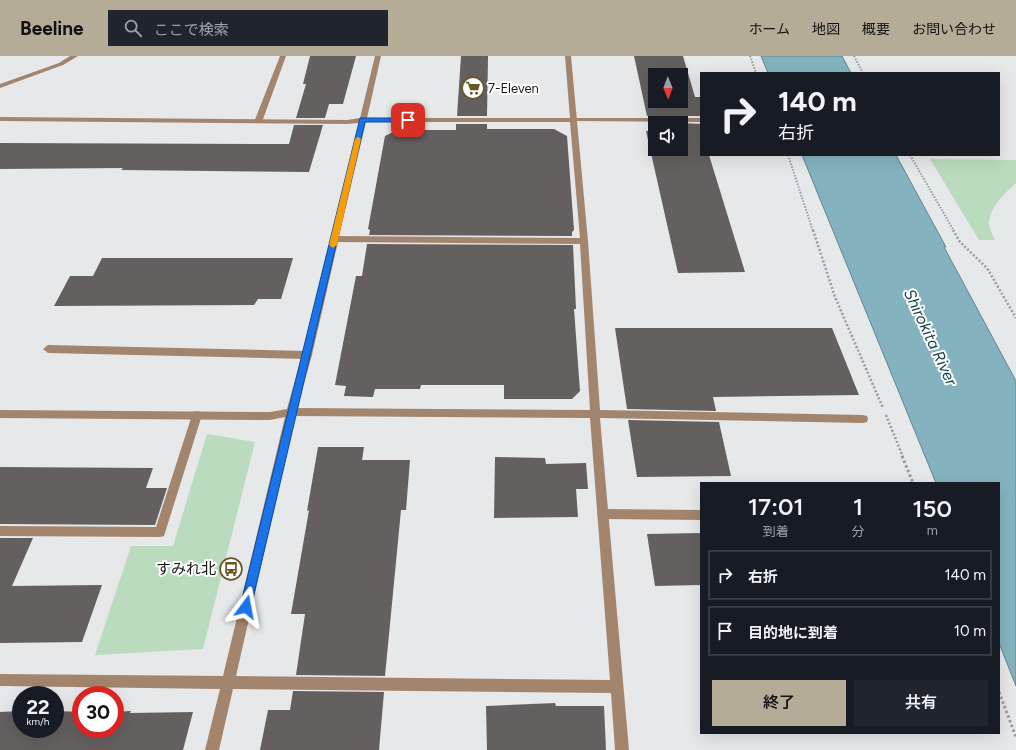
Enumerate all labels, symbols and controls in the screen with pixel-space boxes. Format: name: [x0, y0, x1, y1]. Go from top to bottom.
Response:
search box: [108, 10, 388, 46]
text: Beeline: [20, 17, 84, 40]
icon: search: [122, 17, 144, 39]
text: ここで検索: [154, 21, 229, 39]
text: ホーム: [748, 21, 790, 38]
text: 地図: [812, 21, 840, 38]
text: 概要: [862, 21, 890, 38]
text: お問い合わせ: [912, 21, 996, 38]
north arrow: [648, 68, 688, 108]
map controls: [648, 68, 688, 156]
supermarket icon: 7-Eleven: [460, 75, 486, 101]
place label: 7-Eleven: [488, 81, 539, 96]
text: 140 m: [778, 84, 857, 118]
icon: right: [712, 88, 764, 140]
pin: [391, 103, 425, 137]
icon: arrive: [397, 109, 419, 131]
button: sound: [648, 116, 688, 156]
text: 右折: [778, 122, 814, 144]
water label: Shirokita River: [900, 286, 961, 389]
text: 17:01: [748, 492, 804, 521]
text: 1: [853, 492, 863, 521]
text: 150: [913, 494, 952, 523]
text: m: [927, 523, 938, 538]
text: 到着: [763, 524, 789, 539]
text: 分: [852, 524, 865, 539]
bus stop icon: すみれ北: [218, 556, 244, 582]
place label: すみれ北: [156, 560, 216, 578]
icon: right: [714, 564, 736, 586]
text: 140 m: [944, 566, 986, 584]
text: 右折: [748, 568, 778, 586]
position arrow: [225, 586, 267, 628]
icon: arrive: [714, 620, 736, 642]
text: 10 m: [954, 622, 986, 640]
text: 目的地に到着: [748, 624, 838, 642]
button: 終了: [712, 680, 846, 726]
button: 共有: [854, 680, 988, 726]
speed limit sign: 30: [72, 686, 124, 738]
text: 22: [26, 695, 50, 719]
text: km/h: [27, 715, 49, 728]

